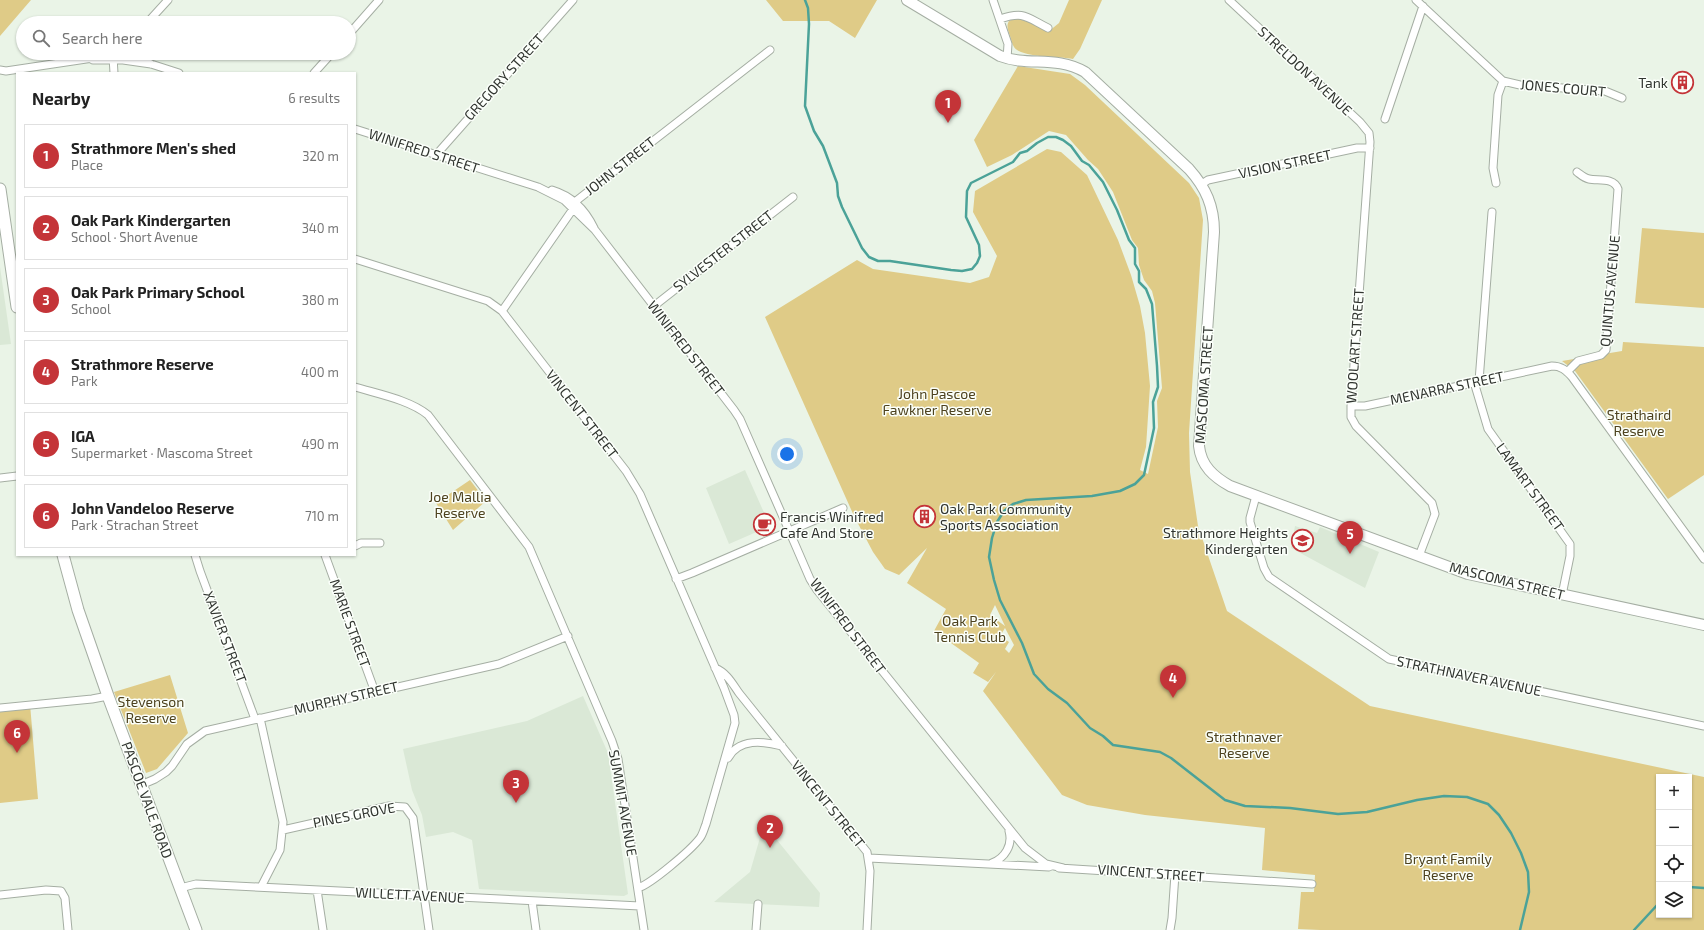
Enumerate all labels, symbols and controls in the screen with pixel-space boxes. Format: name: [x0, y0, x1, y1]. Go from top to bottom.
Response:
search box: [16, 16, 356, 60]
street label: STRELDON AVENUE: [1255, 23, 1356, 119]
icon: search: [30, 27, 52, 49]
text: Search here: [62, 29, 143, 47]
street label: GREGORY STREET: [460, 30, 547, 124]
building icon: Tank: [1670, 70, 1696, 96]
place label: Tank: [1638, 74, 1668, 91]
street label: JONES COURT: [1519, 75, 1607, 100]
text: Nearby: [32, 88, 90, 108]
text: 6 results: [288, 90, 340, 106]
pin: 1: [935, 90, 961, 123]
street label: WINIFRED STREET: [367, 125, 482, 176]
street label: JOHN STREET: [581, 133, 658, 198]
text: Strathmore Men's shed: [71, 139, 236, 157]
street label: VISION STREET: [1237, 145, 1333, 182]
text: 1: [43, 148, 49, 164]
text: 320 m: [302, 148, 339, 164]
text: Place: [71, 157, 103, 173]
street label: SYLVESTER STREET: [669, 206, 776, 295]
text: Oak Park Kindergarten: [71, 211, 231, 229]
text: 2: [42, 220, 50, 236]
text: 340 m: [302, 220, 339, 236]
text: School · Short Avenue: [71, 229, 198, 245]
street label: QUINTUS AVENUE: [1596, 234, 1623, 347]
text: Oak Park Primary School: [71, 283, 245, 301]
street label: WOOLART STREET: [1342, 288, 1367, 404]
text: 3: [42, 292, 50, 308]
text: 380 m: [302, 292, 339, 308]
street label: WINIFRED STREET: [644, 297, 729, 398]
text: School: [71, 301, 111, 317]
street label: MASCOMA STREET: [1191, 325, 1216, 445]
text: Strathmore Reserve: [71, 355, 214, 373]
text: 4: [42, 364, 50, 380]
text: 400 m: [301, 364, 339, 380]
street label: VINCENT STREET: [543, 366, 622, 461]
street label: MENARRA STREET: [1388, 367, 1505, 408]
text: Park: [71, 373, 98, 389]
park label: John Pascoe Fawkner Reserve: [883, 385, 991, 418]
park label: Strathaird Reserve: [1607, 406, 1671, 439]
text: IGA: [71, 427, 95, 445]
text: 5: [42, 436, 50, 452]
text: 490 m: [301, 436, 339, 452]
street label: LAMART STREET: [1493, 439, 1568, 534]
your location: [777, 444, 797, 464]
text: Supermarket · Mascoma Street: [71, 445, 253, 461]
park label: Joe Mallia Reserve: [429, 488, 491, 521]
text: John Vandeloo Reserve: [71, 499, 234, 517]
place label: Oak Park Community Sports Association: [940, 500, 1072, 533]
building icon: Oak Park Community Sports Association: [911, 504, 937, 530]
text: 6: [42, 508, 50, 524]
text: 710 m: [305, 508, 339, 524]
place label: Francis Winifred Cafe And Store: [780, 508, 884, 541]
cafe icon: Francis Winifred Cafe And Store: [752, 512, 778, 538]
text: Park · Strachan Street: [71, 517, 198, 533]
pin: 5: [1337, 521, 1363, 554]
place label: Strathmore Heights Kindergarten: [1163, 524, 1288, 557]
school or university icon: Strathmore Heights Kindergarten: [1290, 528, 1316, 554]
street label: MASCOMA STREET: [1448, 558, 1567, 603]
street label: WINIFRED STREET: [807, 575, 890, 677]
street label: MARIE STREET: [327, 576, 374, 669]
street label: XAVIER STREET: [200, 588, 251, 685]
park label: Oak Park Tennis Club: [934, 612, 1006, 645]
street label: STRATHNAVER AVENUE: [1395, 652, 1543, 699]
pin: 4: [1160, 665, 1186, 698]
street label: MURPHY STREET: [292, 677, 400, 718]
park label: Stevenson Reserve: [118, 693, 184, 726]
pin: 6: [4, 720, 30, 753]
park label: Strathnaver Reserve: [1206, 728, 1282, 761]
street label: PASCOE VALE ROAD: [118, 739, 176, 861]
street label: SUMMIT AVENUE: [606, 748, 641, 858]
street label: VINCENT STREET: [788, 757, 869, 851]
pin: 3: [503, 770, 529, 803]
map controls: [1656, 774, 1692, 918]
button: +: [1656, 774, 1692, 810]
street label: PINES GROVE: [311, 798, 397, 831]
button: −: [1656, 810, 1692, 846]
pin: 2: [757, 815, 783, 848]
button: locate: [1656, 846, 1692, 882]
park label: Bryant Family Reserve: [1404, 850, 1492, 883]
street label: VINCENT STREET: [1097, 860, 1205, 885]
button: layers: [1656, 882, 1692, 918]
street label: WILLETT AVENUE: [355, 883, 465, 906]

